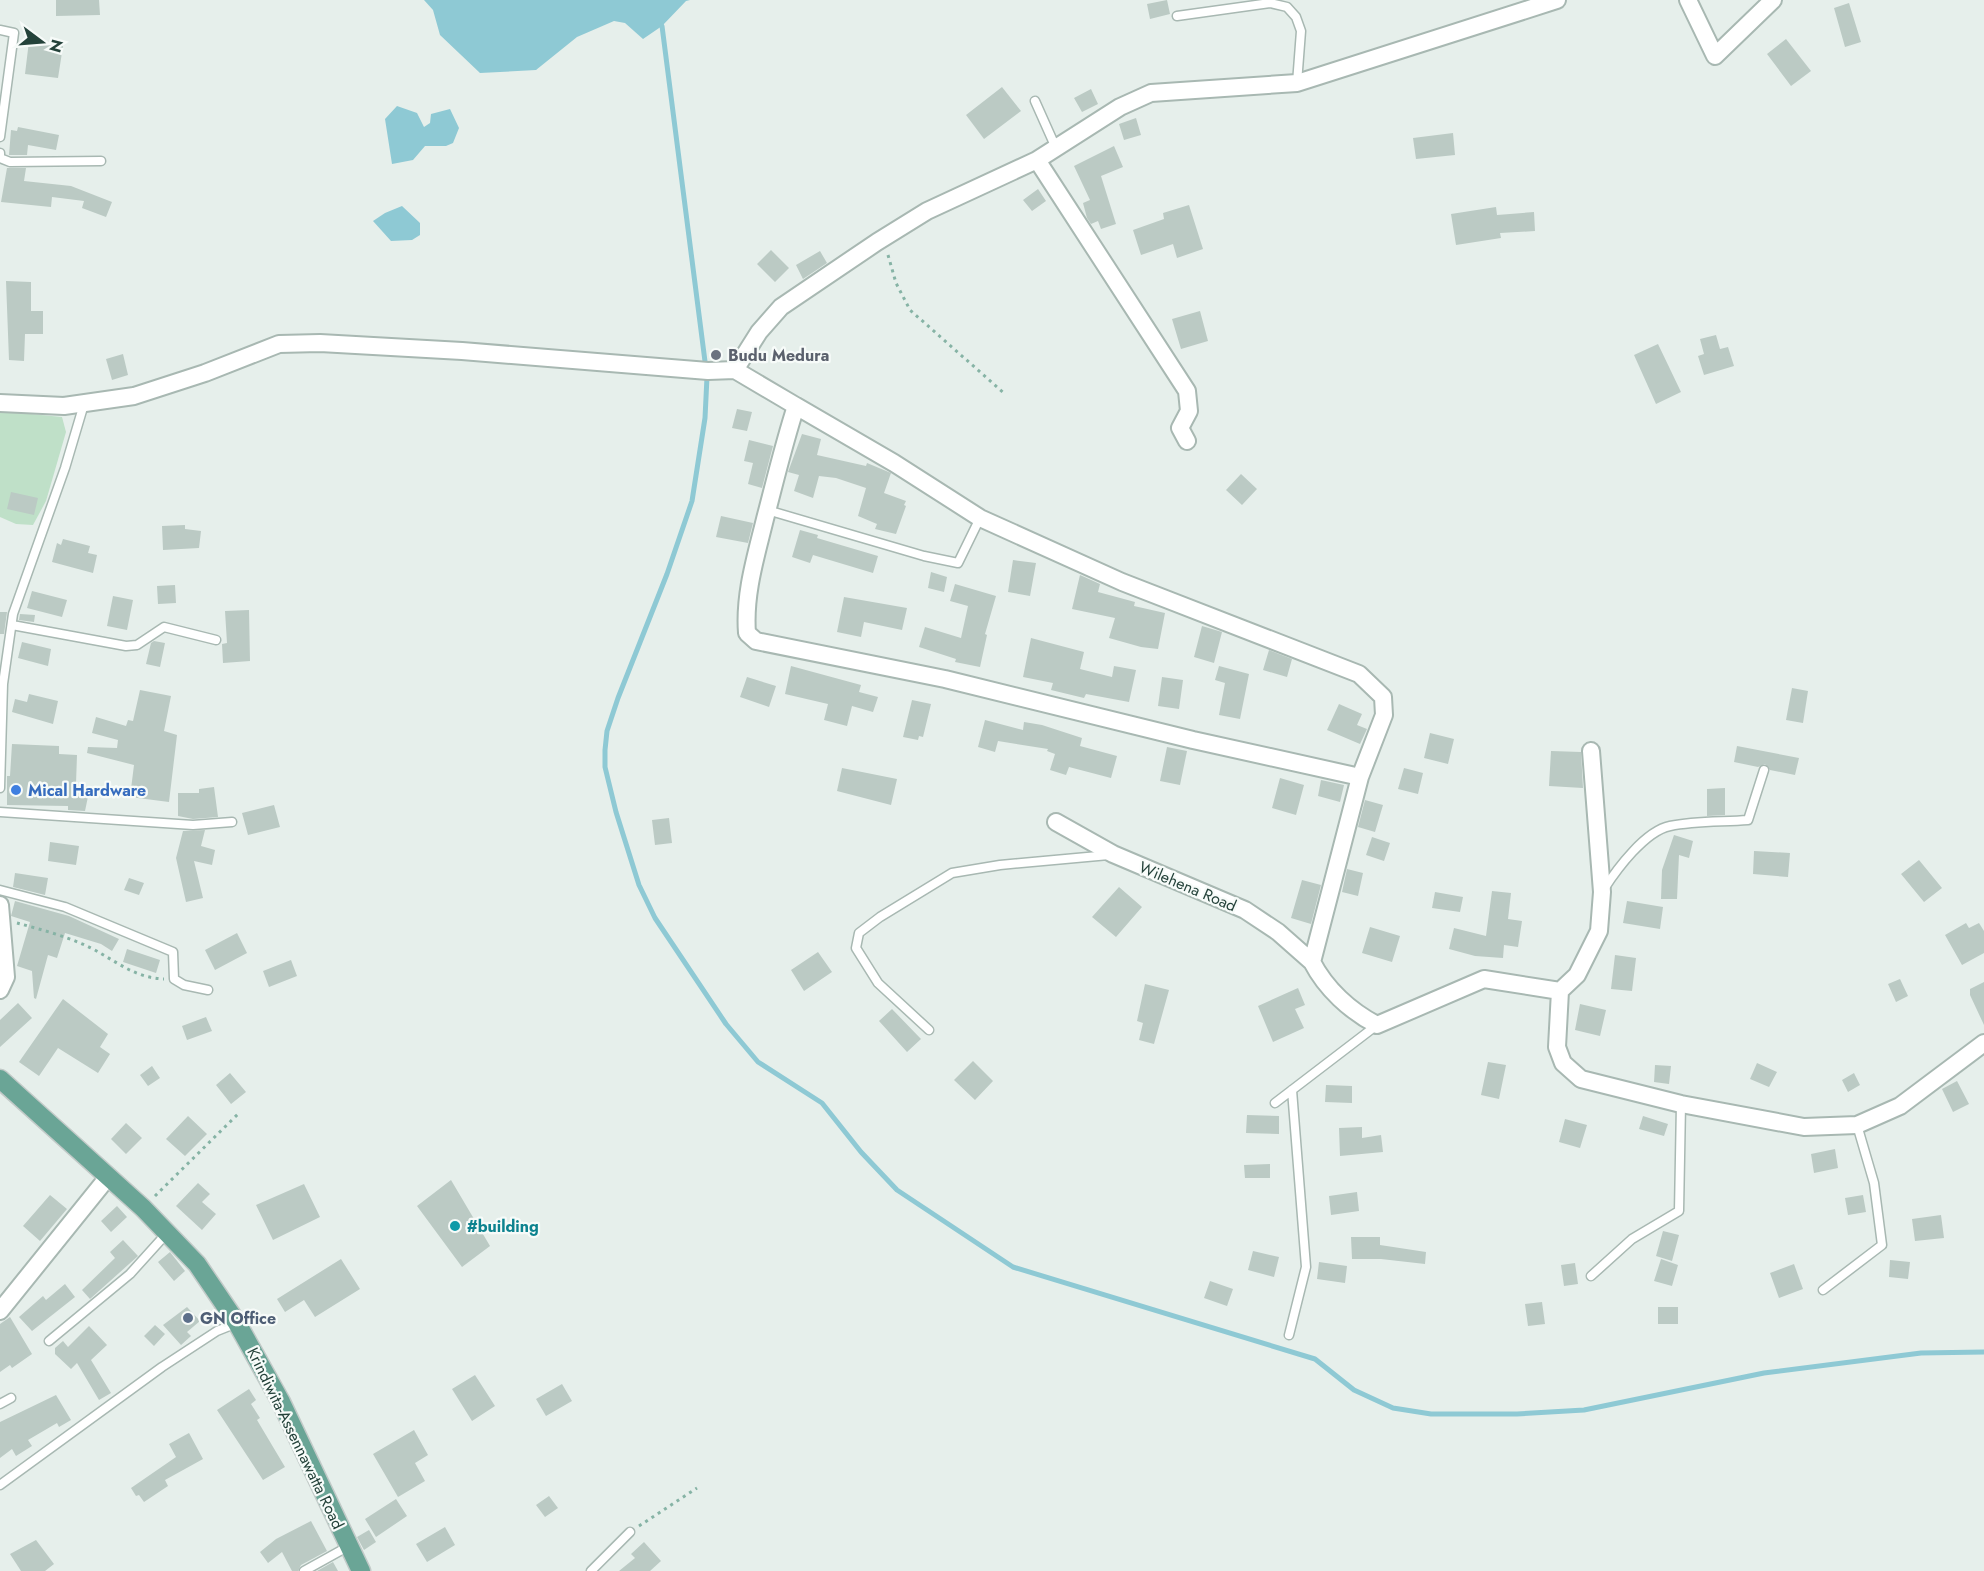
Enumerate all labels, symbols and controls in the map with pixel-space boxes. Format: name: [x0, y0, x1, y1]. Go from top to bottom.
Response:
north arrow: [12, 12, 72, 72]
text: N: [43, 37, 69, 55]
place label: Budu Medura: [728, 344, 829, 367]
marker: Budu Medura: [709, 348, 723, 362]
place label: Mical Hardware: [28, 779, 146, 802]
marker: Mical Hardware: [9, 783, 23, 797]
street label: Wilehena Road: [1135, 856, 1240, 917]
place label: #building: [467, 1215, 539, 1238]
marker: #building: [448, 1219, 462, 1233]
place label: GN Office: [200, 1307, 276, 1330]
marker: GN Office: [181, 1311, 195, 1325]
street label: Krindiwita-Assennawatta Road: [241, 1343, 350, 1533]

